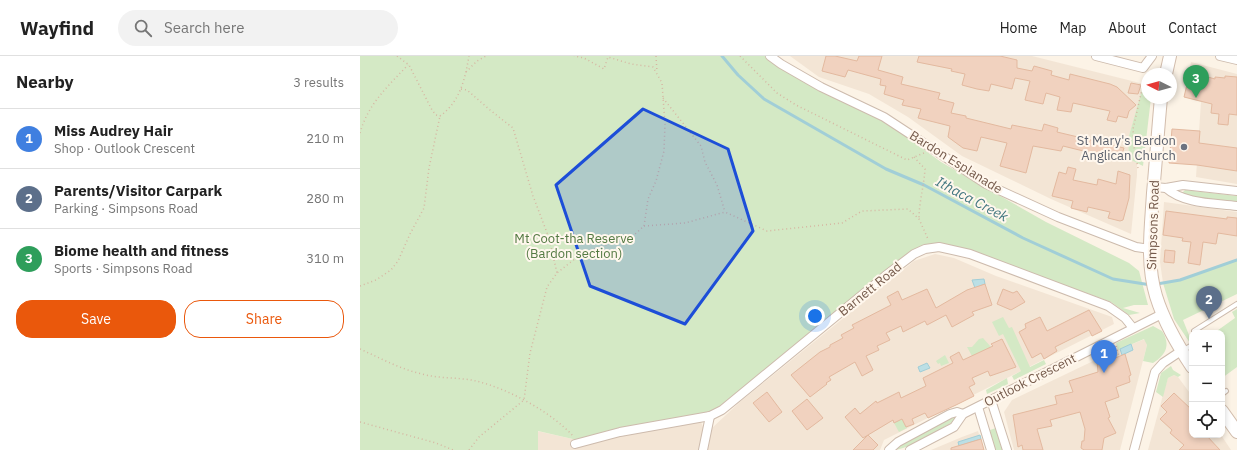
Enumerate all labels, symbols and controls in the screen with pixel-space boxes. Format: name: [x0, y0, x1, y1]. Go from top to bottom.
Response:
search box: [118, 10, 398, 46]
text: Wayfind: [20, 16, 94, 40]
icon: search: [132, 17, 154, 39]
text: Search here: [164, 18, 244, 37]
text: Home: [1000, 19, 1037, 37]
text: Map: [1059, 19, 1086, 37]
text: About: [1108, 19, 1146, 37]
text: Contact: [1168, 19, 1217, 37]
pin: 3: [1183, 65, 1209, 98]
north arrow: [1141, 68, 1177, 104]
text: Nearby: [16, 71, 74, 93]
text: 3 results: [293, 74, 344, 91]
text: Miss Audrey Hair: [54, 121, 173, 140]
street label: Bardon Esplanade: [906, 127, 1006, 197]
text: 1: [25, 130, 33, 147]
text: 210 m: [306, 130, 344, 147]
place label: St Mary's Bardon Anglican Church: [1077, 132, 1176, 164]
text: Shop · Outlook Crescent: [54, 140, 195, 157]
marker: St Mary's Bardon Anglican Church: [1179, 142, 1189, 152]
water label: Ithaca Creek: [933, 172, 1012, 226]
street label: Simpsons Road: [1143, 180, 1163, 270]
text: Parents/Visitor Carpark: [54, 181, 222, 200]
text: 2: [25, 190, 33, 207]
text: 280 m: [306, 190, 344, 207]
text: Parking · Simpsons Road: [54, 200, 198, 217]
park label: Mt Coot-tha Reserve (Bardon section): [514, 230, 634, 262]
text: Biome health and fitness: [54, 241, 229, 260]
text: 3: [25, 250, 33, 267]
text: 310 m: [306, 250, 344, 267]
street label: Barnett Road: [835, 258, 905, 320]
text: Sports · Simpsons Road: [54, 260, 192, 277]
pin: 2: [1196, 286, 1222, 319]
button: Save: [16, 300, 176, 338]
button: Share: [184, 300, 344, 338]
your location: [805, 306, 825, 326]
map controls: [1189, 330, 1225, 438]
button: +: [1189, 330, 1225, 366]
pin: 1: [1091, 340, 1117, 373]
street label: Outlook Crescent: [981, 350, 1079, 410]
button: −: [1189, 366, 1225, 402]
button: locate: [1189, 402, 1225, 438]

